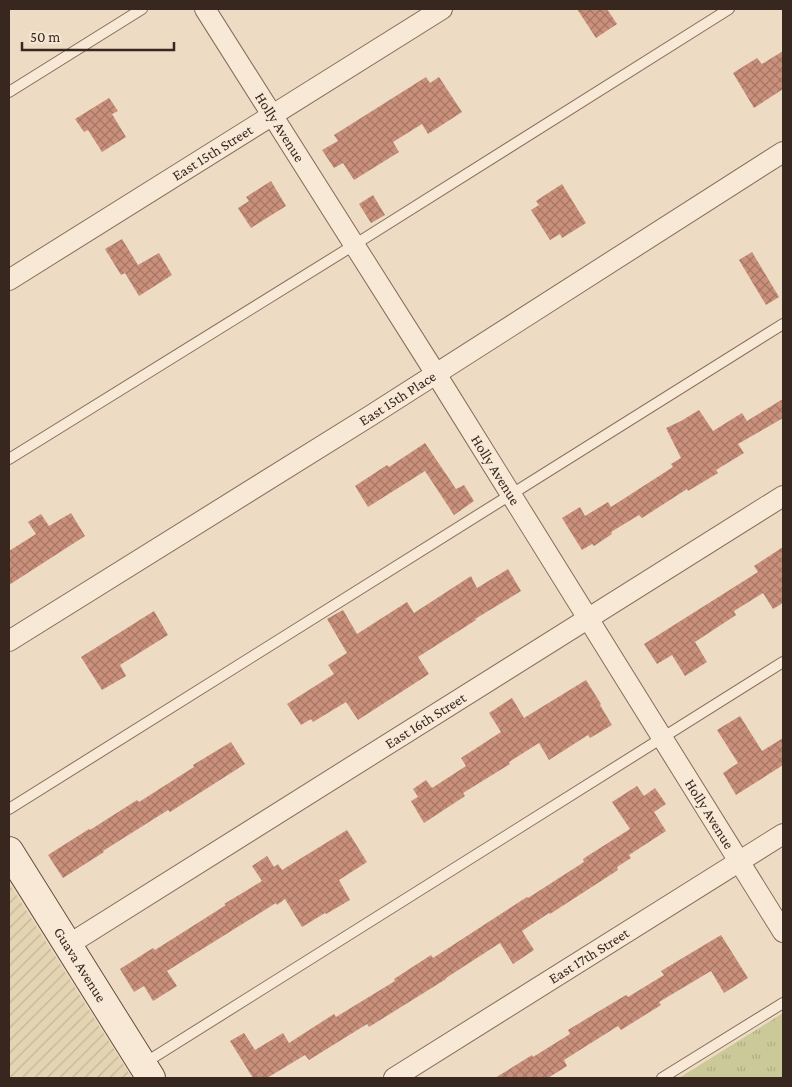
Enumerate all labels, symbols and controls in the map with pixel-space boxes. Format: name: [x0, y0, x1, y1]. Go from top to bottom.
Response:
scale bar: [22, 20, 175, 52]
text: 50 m: [30, 29, 60, 45]
street label: Holly Avenue: [252, 90, 308, 165]
street label: East 15th Street: [169, 121, 256, 184]
street label: East 15th Place: [356, 368, 439, 429]
street label: Holly Avenue: [468, 432, 524, 508]
street label: East 16th Street: [382, 689, 470, 752]
street label: Holly Avenue: [682, 776, 737, 852]
street label: Guava Avenue: [51, 924, 110, 1005]
street label: East 17th Street: [546, 924, 633, 987]

